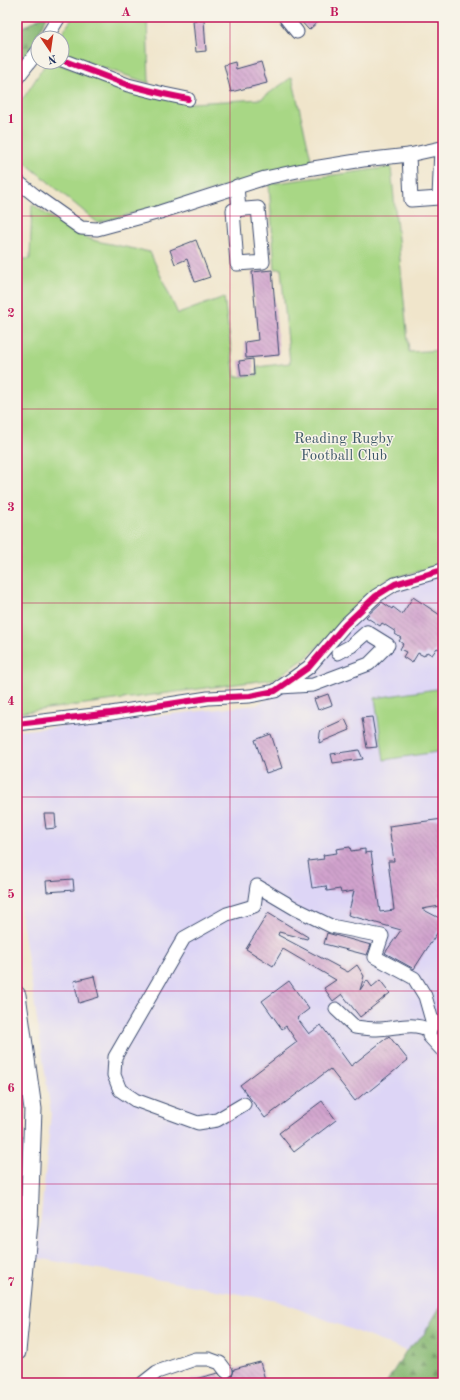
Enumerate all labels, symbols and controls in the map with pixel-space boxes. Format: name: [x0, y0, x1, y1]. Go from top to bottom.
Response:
text: A: [121, 6, 131, 19]
text: B: [329, 6, 339, 19]
north arrow: [30, 30, 70, 70]
text: N: [46, 52, 57, 65]
text: 1: [7, 113, 15, 126]
text: 2: [7, 307, 15, 320]
park label: Reading Rugby Football Club: [294, 432, 394, 464]
text: 3: [7, 501, 15, 514]
text: 4: [7, 695, 15, 708]
text: 5: [7, 888, 15, 901]
text: 6: [7, 1082, 15, 1095]
text: 7: [7, 1276, 15, 1289]

